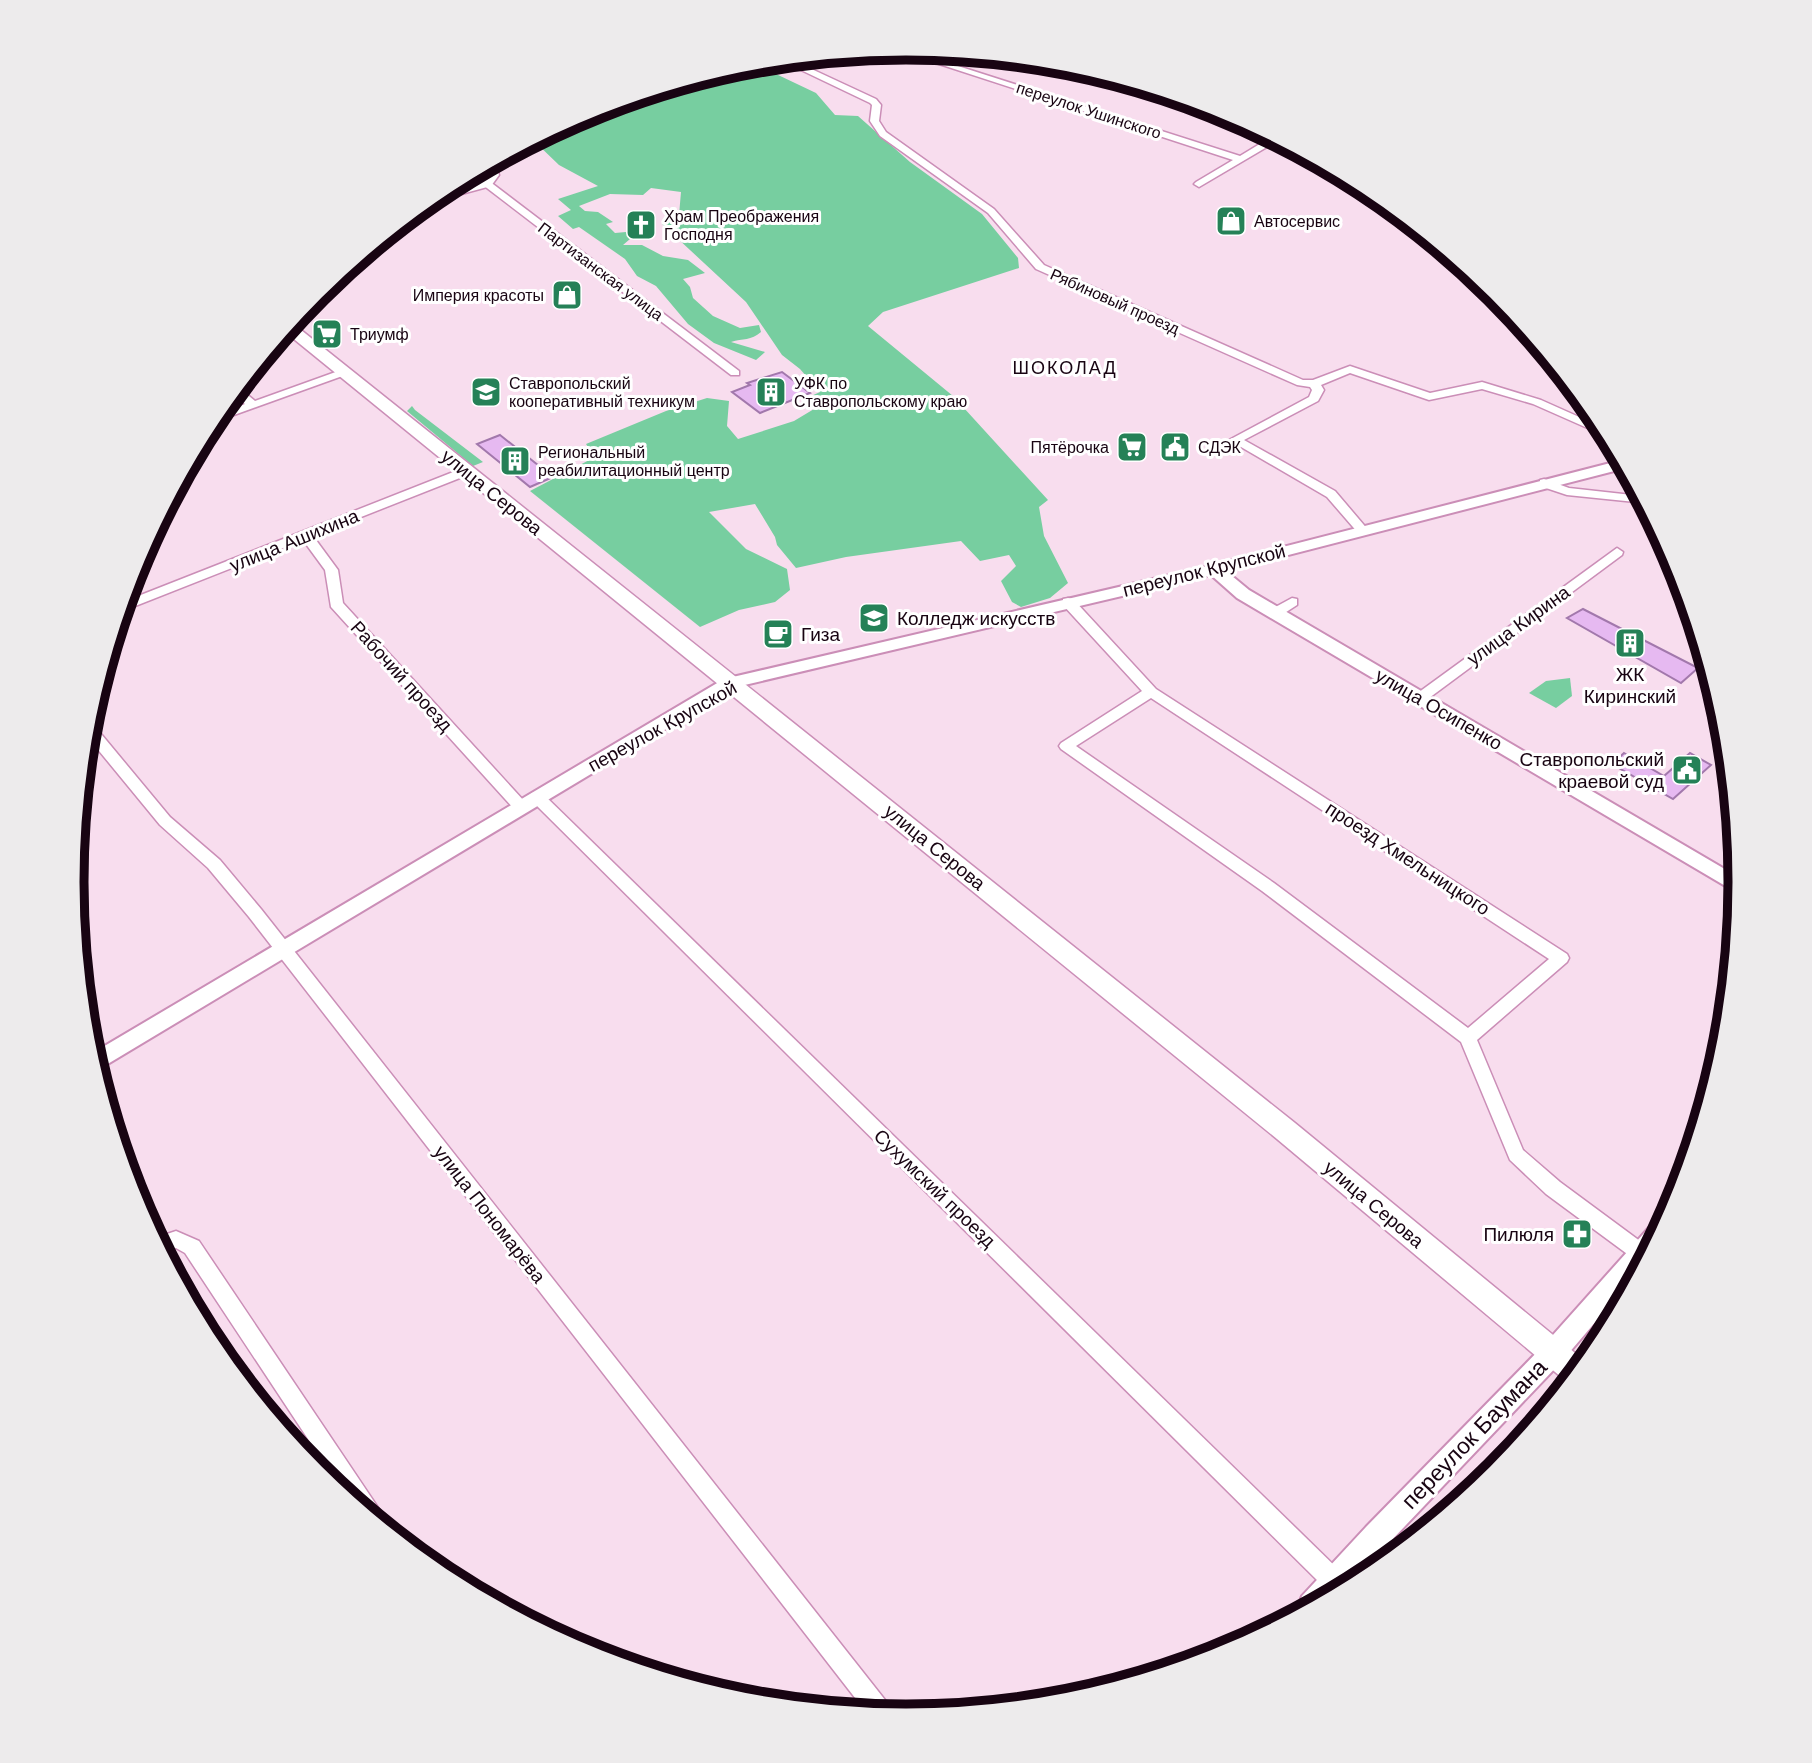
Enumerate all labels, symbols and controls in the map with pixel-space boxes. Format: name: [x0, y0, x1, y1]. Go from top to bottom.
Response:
street label: переулок Ушинского: [1014, 79, 1163, 142]
shop icon: Автосервис: [1214, 204, 1248, 238]
church icon: Храм Преображения Господня: [624, 208, 658, 242]
place label: Храм Преображения Господня: [664, 208, 819, 243]
place label: Автосервис: [1254, 213, 1340, 230]
street label: Партизанская улица: [535, 219, 666, 324]
street label: Рябиновый проезд: [1048, 265, 1183, 338]
shop icon: Империя красоты: [550, 278, 584, 312]
place label: Империя красоты: [413, 287, 544, 304]
supermarket icon: Триумф: [310, 317, 344, 351]
place label: Триумф: [350, 326, 409, 343]
district label: ШОКОЛАД: [1012, 358, 1118, 378]
school or university icon: Ставропольский кооперативный техникум: [469, 375, 503, 409]
place label: Ставропольский кооперативный техникум: [509, 375, 695, 410]
building icon: УФК по Ставропольскому краю: [754, 375, 788, 409]
place label: УФК по Ставропольскому краю: [794, 375, 967, 410]
supermarket icon: Пятёрочка: [1115, 430, 1149, 464]
public building icon: СДЭК: [1158, 430, 1192, 464]
place label: Пятёрочка: [1031, 439, 1109, 456]
place label: СДЭК: [1198, 439, 1242, 456]
building icon: Региональный реабилитационный центр: [498, 444, 532, 478]
place label: Региональный реабилитационный центр: [538, 444, 730, 479]
street label: улица Серова: [437, 445, 547, 540]
street label: улица Ашихина: [227, 505, 362, 576]
street label: переулок Крупской: [1121, 540, 1288, 601]
street label: улица Кирина: [1463, 581, 1574, 670]
school or university icon: Колледж искусств: [857, 601, 891, 635]
place label: Колледж искусств: [897, 608, 1055, 629]
street label: Рабочий проезд: [347, 617, 457, 736]
cafe icon: Гиза: [761, 617, 795, 651]
place label: Гиза: [801, 624, 841, 645]
building icon: ЖК Киринский: [1613, 626, 1647, 660]
place label: ЖК Киринский: [1584, 664, 1676, 707]
street label: улица Осипенко: [1372, 665, 1506, 754]
street label: переулок Крупской: [584, 677, 740, 776]
place label: Ставропольский краевой суд: [1520, 749, 1664, 792]
public building icon: Ставропольский краевой суд: [1670, 753, 1704, 787]
street label: проезд Хмельницкого: [1322, 798, 1494, 919]
street label: улица Серова: [880, 800, 990, 895]
street label: Сухумский проезд: [870, 1125, 1000, 1252]
street label: улица Пономарёва: [430, 1142, 550, 1287]
street label: улица Серова: [1320, 1157, 1428, 1252]
pharmacy icon: Пилюля: [1560, 1217, 1594, 1251]
place label: Пилюля: [1483, 1224, 1554, 1245]
street label: переулок Баумана: [1396, 1354, 1552, 1514]

